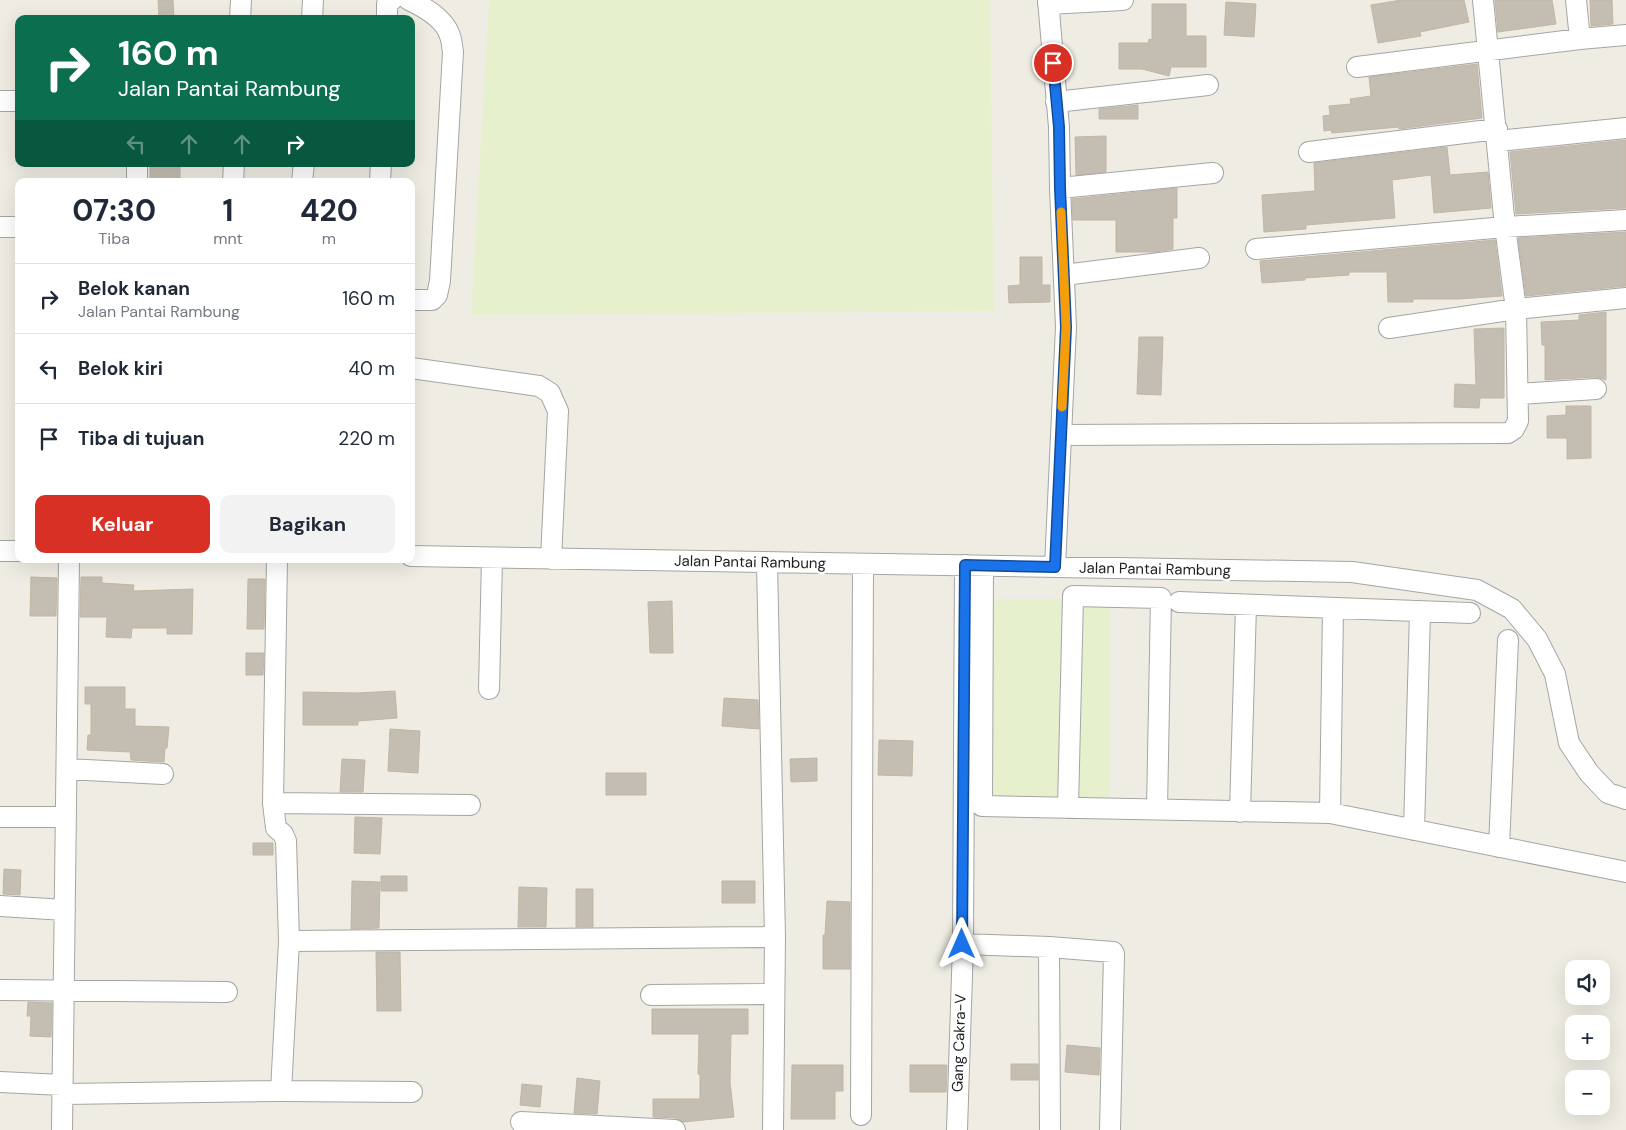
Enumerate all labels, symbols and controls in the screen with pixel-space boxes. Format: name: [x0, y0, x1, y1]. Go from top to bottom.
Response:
text: 160 m: [118, 30, 219, 76]
icon: right: [35, 35, 100, 100]
pin: [1032, 42, 1074, 84]
icon: arrive: [1039, 49, 1067, 77]
text: Jalan Pantai Rambung: [118, 74, 341, 103]
icon: left: [122, 130, 150, 158]
icon: ahead: [175, 130, 203, 158]
icon: ahead: [228, 130, 256, 158]
icon: right: [281, 130, 309, 158]
text: 07:30: [72, 191, 156, 230]
text: 1: [223, 191, 233, 230]
text: 420: [300, 191, 358, 230]
text: Tiba: [98, 228, 130, 249]
text: mnt: [213, 228, 243, 249]
text: m: [322, 228, 336, 249]
text: Belok kanan: [78, 276, 190, 301]
icon: right: [35, 285, 63, 313]
text: 160 m: [342, 286, 395, 311]
text: Jalan Pantai Rambung: [78, 301, 240, 322]
icon: left: [35, 355, 63, 383]
text: Belok kiri: [78, 356, 163, 381]
text: 40 m: [348, 356, 395, 381]
icon: arrive: [35, 425, 63, 453]
text: Tiba di tujuan: [78, 426, 204, 451]
text: 220 m: [338, 426, 395, 451]
button: Keluar: [35, 495, 210, 553]
button: Bagikan: [220, 495, 395, 553]
street label: Jalan Pantai Rambung: [674, 551, 826, 573]
street label: Jalan Pantai Rambung: [1079, 558, 1231, 580]
position arrow: [935, 917, 987, 969]
map controls: [1565, 960, 1610, 1115]
button: sound: [1565, 960, 1610, 1005]
street label: Gang Cakra-V: [947, 994, 971, 1092]
button: +: [1565, 1015, 1610, 1060]
button: −: [1565, 1070, 1610, 1115]

